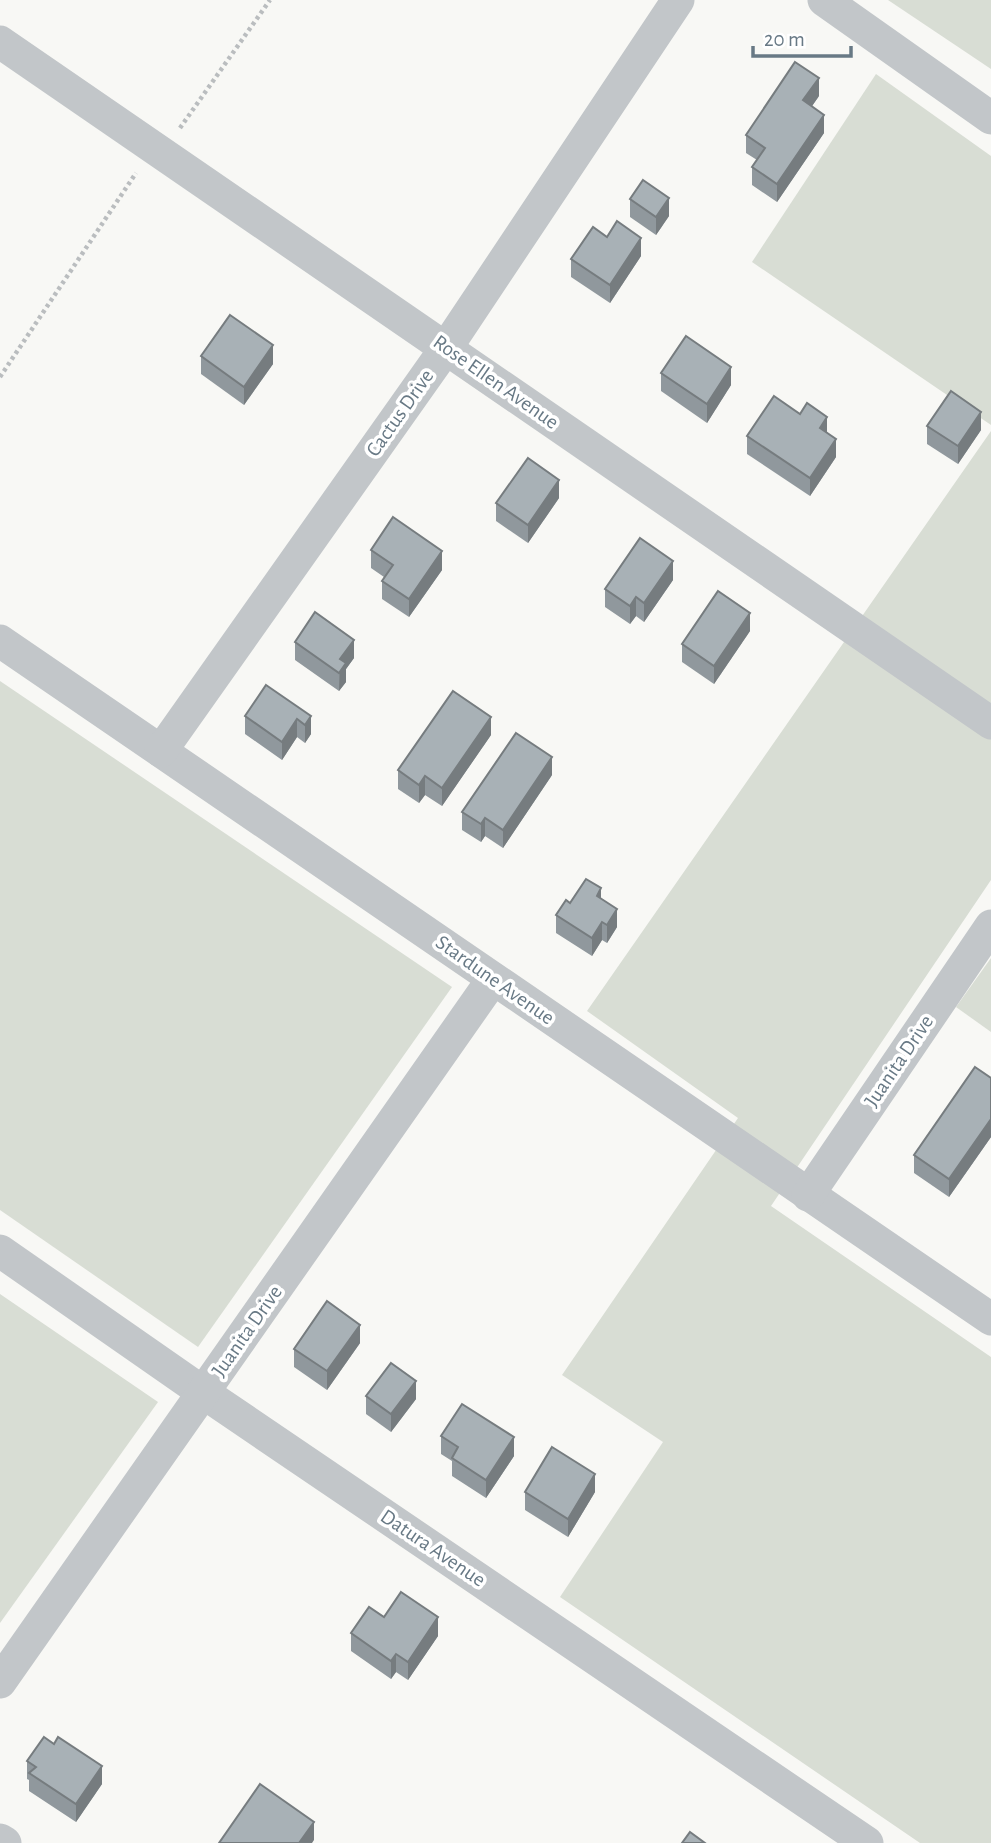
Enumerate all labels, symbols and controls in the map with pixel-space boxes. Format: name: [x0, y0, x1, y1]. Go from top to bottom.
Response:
scale bar: [753, 14, 851, 58]
text: 20 m: [764, 29, 805, 50]
street label: Rose Ellen Avenue: [429, 331, 563, 433]
street label: Cactus Drive: [362, 366, 438, 460]
street label: Stardune Avenue: [432, 931, 558, 1029]
street label: Juanita Drive: [861, 1011, 937, 1111]
street label: Juanita Drive: [208, 1282, 286, 1380]
street label: Datura Avenue: [377, 1505, 489, 1591]

